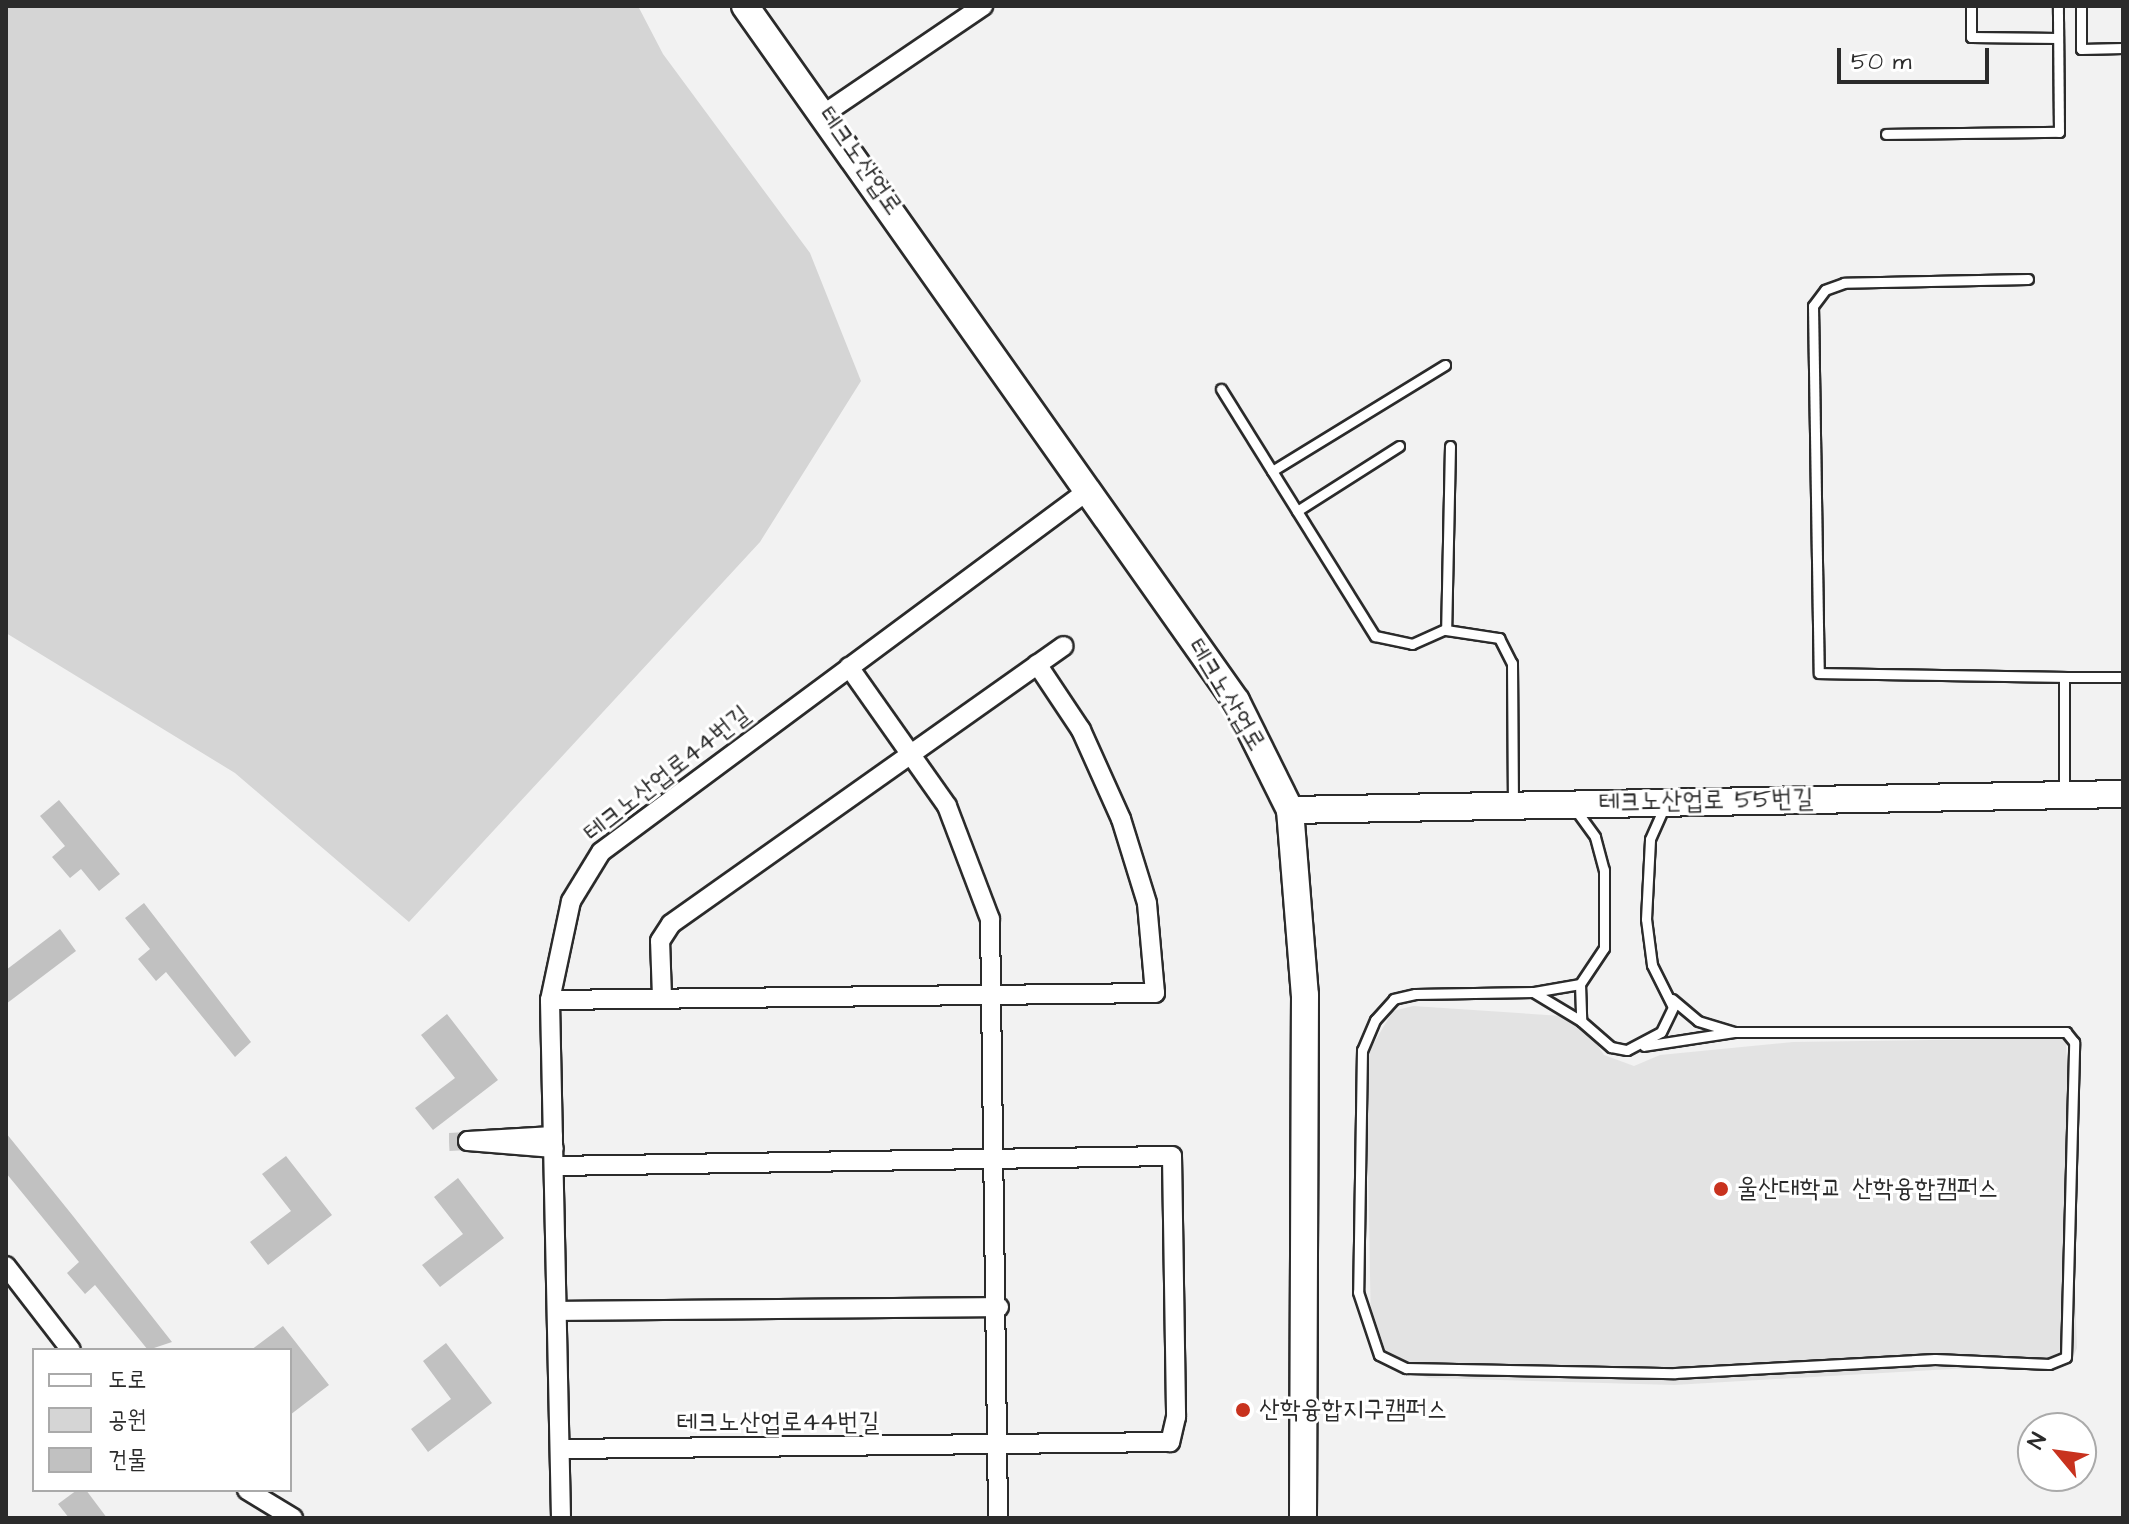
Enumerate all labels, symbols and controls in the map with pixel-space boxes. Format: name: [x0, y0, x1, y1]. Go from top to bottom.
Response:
scale bar: [1841, 32, 1993, 82]
text: 50 m: [1851, 45, 1911, 79]
street label: 테크노산업로: [811, 101, 909, 221]
street label: 테크노산업로: [1180, 633, 1272, 757]
street label: 테크노산업로44번길: [578, 699, 756, 849]
street label: 테크노산업로 55번길: [1598, 784, 1814, 818]
place label: 울산대학교 산학융합캠퍼스: [1737, 1173, 1998, 1205]
marker: 울산대학교 산학융합캠퍼스: [1712, 1180, 1730, 1198]
legend: [32, 1348, 292, 1492]
text: 도로: [108, 1363, 147, 1397]
place label: 산학융합지구캠퍼스: [1259, 1394, 1447, 1426]
marker: 산학융합지구캠퍼스: [1234, 1401, 1252, 1419]
text: 공원: [108, 1403, 147, 1437]
street label: 테크노산업로44번길: [677, 1407, 879, 1439]
north arrow: [2017, 1412, 2097, 1492]
text: N: [2020, 1428, 2054, 1455]
text: 건물: [108, 1443, 147, 1477]

